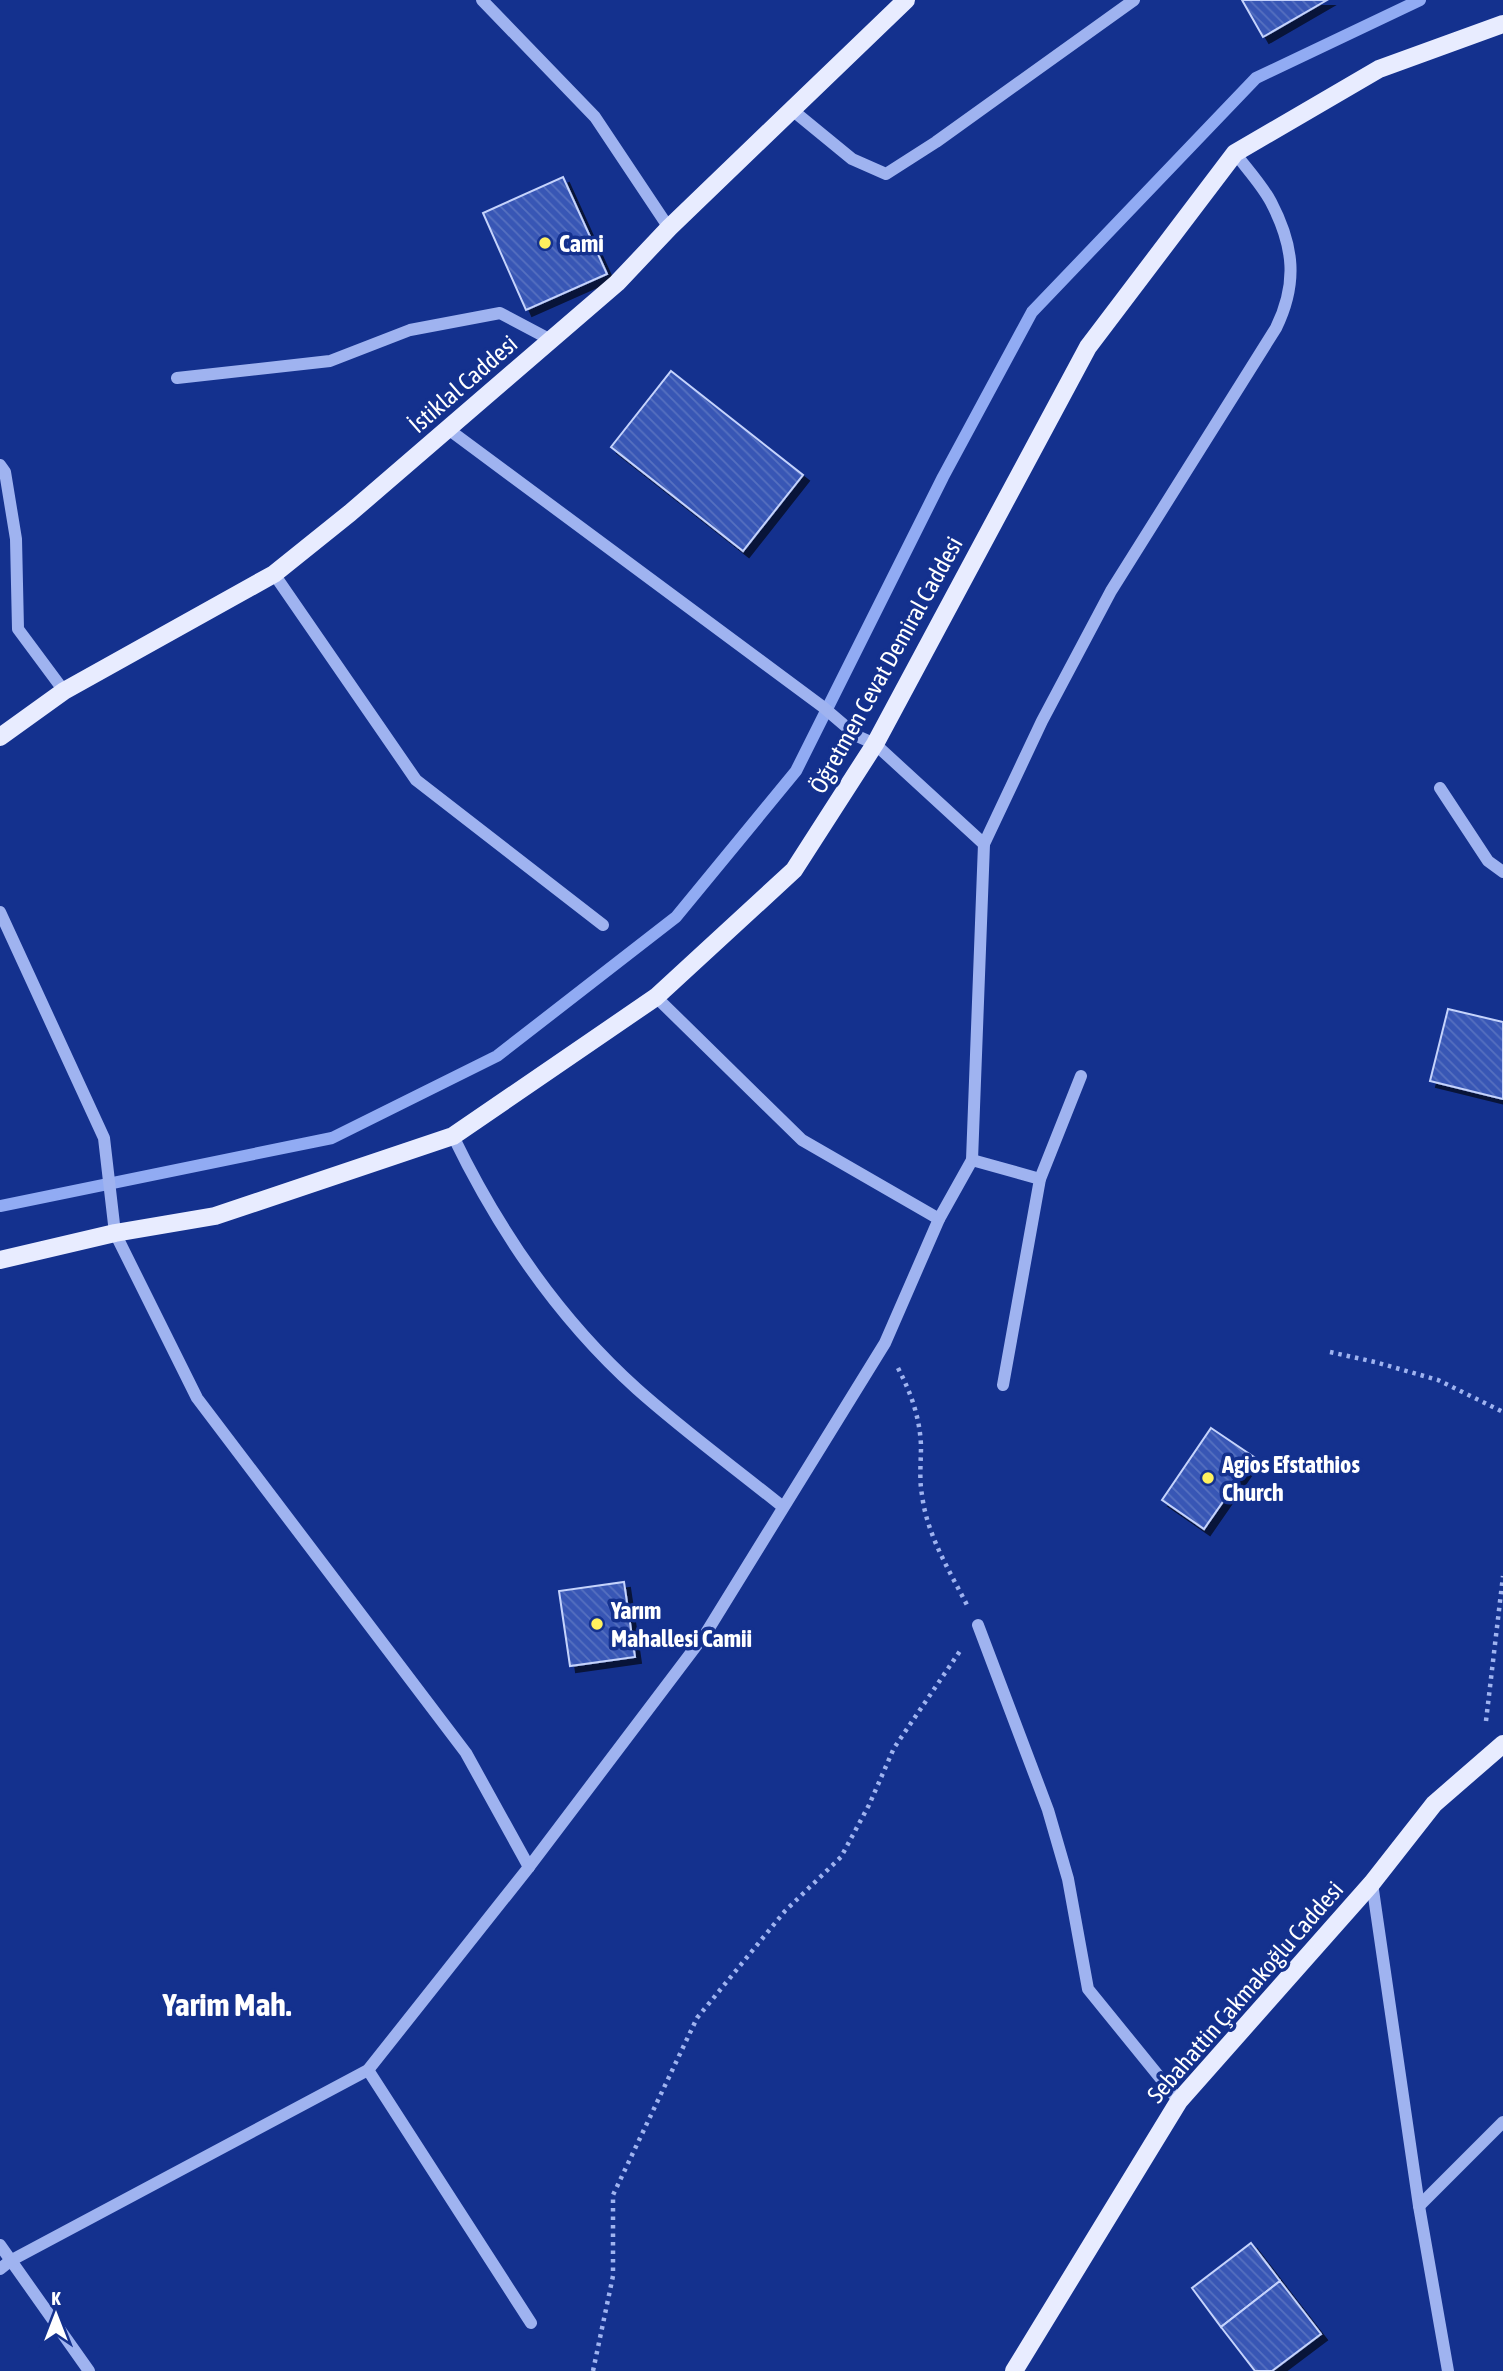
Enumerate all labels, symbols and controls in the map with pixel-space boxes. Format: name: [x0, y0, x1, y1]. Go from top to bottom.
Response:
place label: Cami: [559, 230, 604, 257]
marker: Cami: [537, 235, 553, 251]
street label: İstiklal Caddesi: [403, 330, 523, 438]
street label: Öğretmen Cevat Demiral Caddesi: [804, 532, 968, 798]
place label: Agios Efstathios Church: [1221, 1451, 1360, 1506]
marker: Agios Efstathios Church: [1200, 1470, 1216, 1486]
place label: Yarım Mahallesi Camii: [610, 1597, 752, 1652]
marker: Yarım Mahallesi Camii: [589, 1616, 605, 1632]
street label: Sebahattin Çakmakoğlu Caddesi: [1142, 1876, 1348, 2108]
district label: Yarim Mah.: [162, 1986, 292, 2023]
north arrow: [21, 2280, 91, 2350]
text: K: [51, 2287, 61, 2309]

